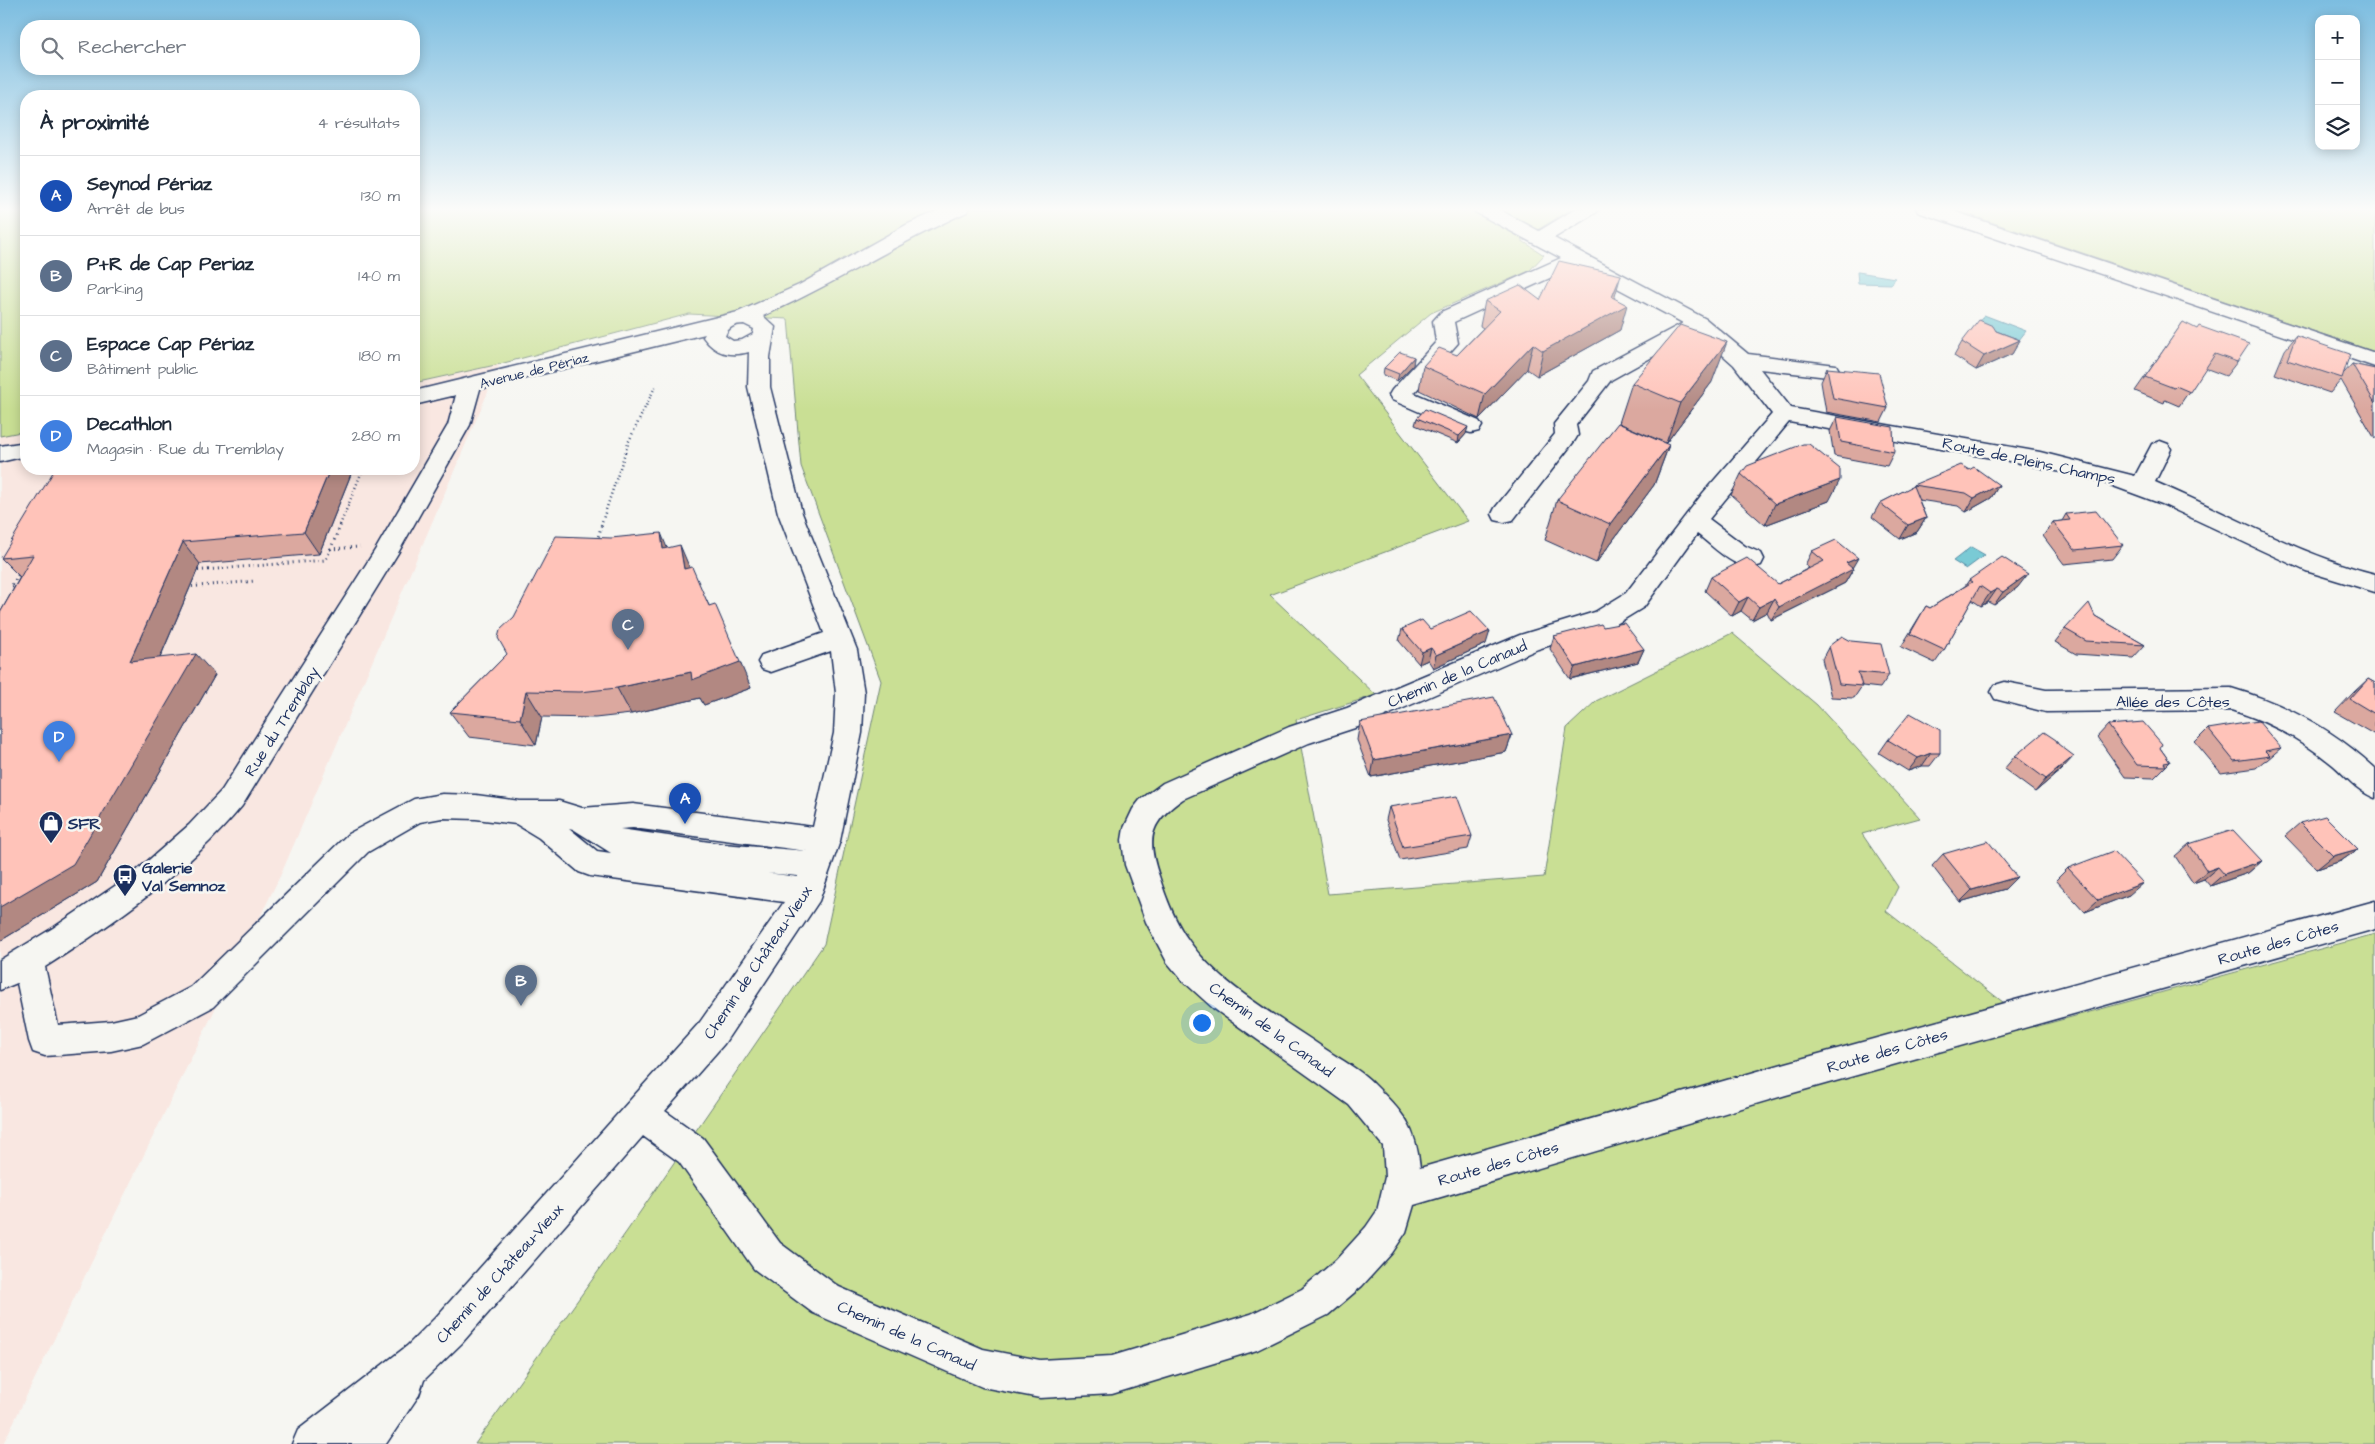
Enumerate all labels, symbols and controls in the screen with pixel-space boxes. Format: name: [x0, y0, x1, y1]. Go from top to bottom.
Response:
map controls: [2315, 15, 2360, 150]
button: +: [2315, 15, 2360, 60]
search box: [20, 20, 420, 75]
icon: search: [38, 34, 66, 62]
text: Rechercher: [78, 34, 186, 61]
button: −: [2315, 60, 2360, 105]
button: layers: [2315, 105, 2360, 150]
text: À proximité: [40, 108, 149, 137]
text: 4 résultats: [317, 112, 400, 134]
text: Seynod Périaz: [87, 171, 212, 198]
text: A: [51, 185, 61, 207]
text: 130 m: [361, 185, 400, 207]
text: Arrêt de bus: [87, 198, 185, 220]
text: P+R de Cap Periaz: [87, 251, 254, 278]
text: B: [50, 265, 62, 287]
text: 140 m: [358, 265, 400, 287]
text: Parking: [87, 278, 143, 300]
text: Espace Cap Périaz: [87, 331, 254, 358]
text: C: [50, 345, 62, 367]
text: 180 m: [359, 345, 400, 367]
street label: Avenue de Périaz: [478, 348, 591, 394]
text: Bâtiment public: [87, 358, 198, 380]
text: Decathlon: [87, 411, 172, 438]
text: D: [51, 425, 61, 447]
text: 280 m: [352, 425, 400, 447]
street label: Route de Pleins Champs: [1940, 432, 2117, 490]
text: Magasin · Rue du Tremblay: [87, 438, 284, 460]
pin: C: [612, 609, 644, 650]
street label: Chemin de la Canaud: [1384, 635, 1530, 713]
street label: Rue du Tremblay: [239, 662, 325, 781]
street label: Allée des Côtes: [2116, 691, 2230, 713]
pin: D: [43, 721, 75, 762]
pin: A: [669, 783, 701, 824]
shop icon: SFR: [38, 810, 64, 844]
place label: SFR: [67, 813, 101, 835]
place label: Galerie Val Semnoz: [141, 857, 226, 897]
bus stop icon: Galerie Val Semnoz: [112, 863, 138, 897]
street label: Chemin de Château-Vieux: [698, 881, 818, 1044]
street label: Route des Côtes: [2215, 915, 2341, 971]
pin: B: [505, 965, 537, 1006]
street label: Chemin de la Canaud: [1204, 977, 1338, 1083]
your location: [1189, 1010, 1215, 1036]
street label: Route des Côtes: [1824, 1023, 1950, 1079]
street label: Route des Côtes: [1435, 1136, 1561, 1192]
street label: Chemin de Château-Vieux: [431, 1199, 569, 1348]
street label: Chemin de la Canaud: [834, 1295, 979, 1376]

